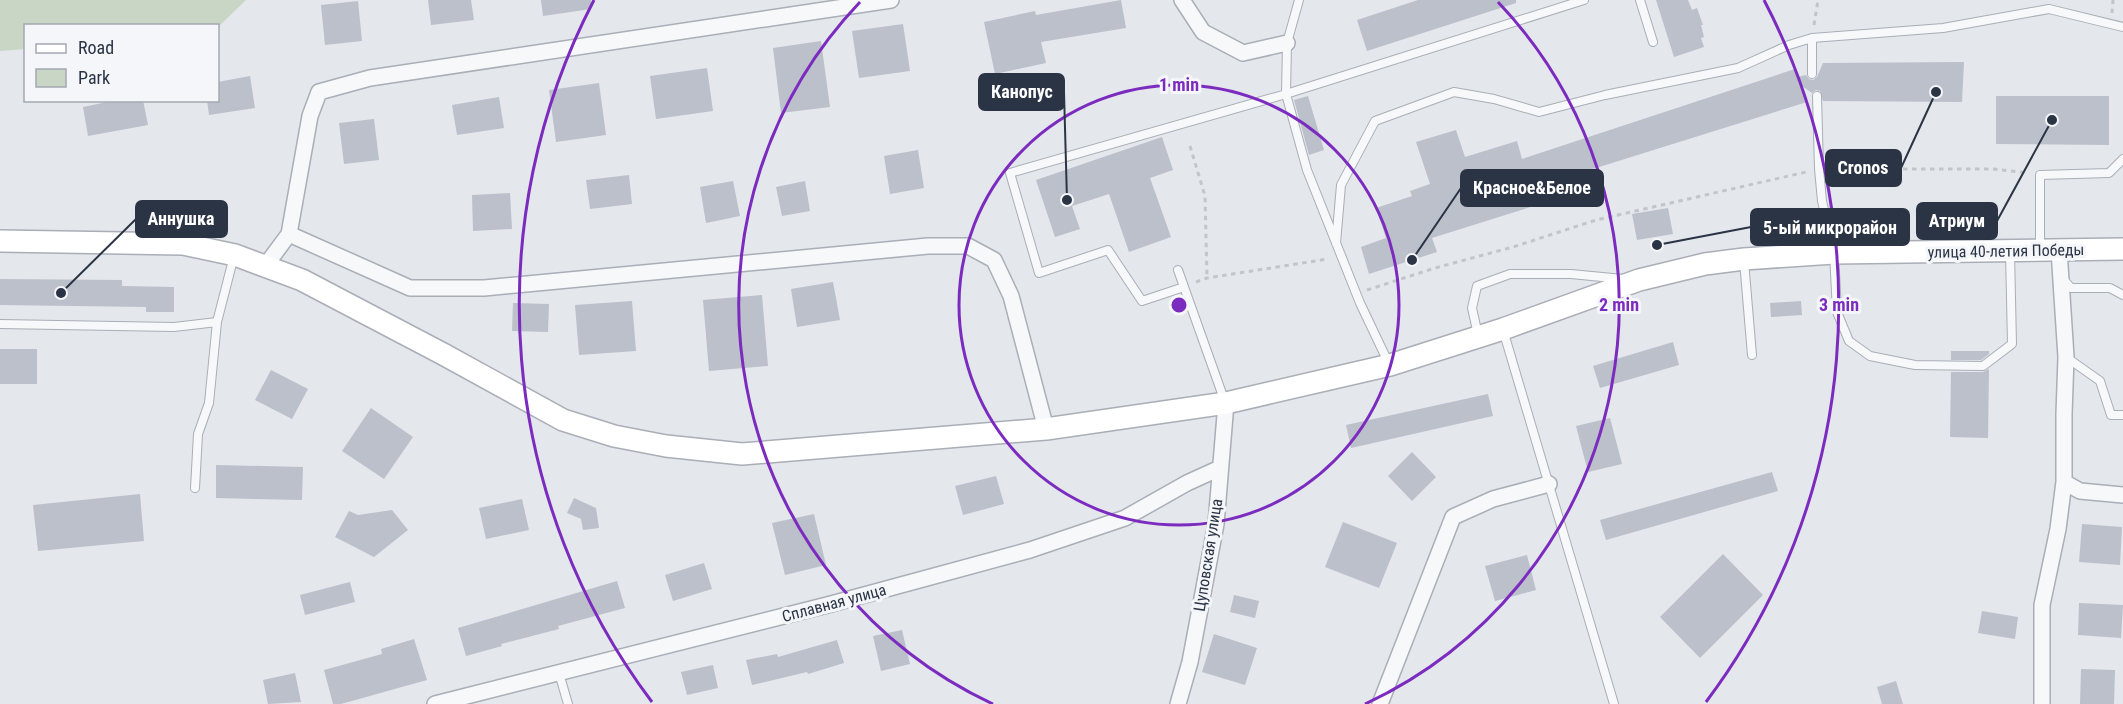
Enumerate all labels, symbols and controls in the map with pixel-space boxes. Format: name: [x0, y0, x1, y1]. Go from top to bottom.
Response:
legend: [24, 24, 219, 102]
text: Road: [78, 37, 114, 58]
text: Park: [78, 67, 110, 88]
callout: Канопус: [979, 74, 1064, 110]
text: 1 min: [1159, 74, 1199, 95]
text: Канопус: [991, 81, 1053, 102]
callout: Cronos: [1826, 150, 1901, 186]
text: Cronos: [1838, 157, 1888, 178]
callout: Красное&Белое: [1461, 170, 1603, 206]
text: Красное&Белое: [1473, 177, 1591, 198]
callout: Аннушка: [136, 201, 227, 237]
callout: Атриум: [1917, 203, 1997, 239]
text: Аннушка: [148, 208, 214, 229]
callout: 5-ый микрорайон: [1751, 209, 1909, 245]
text: Атриум: [1929, 210, 1985, 231]
text: 5-ый микрорайон: [1763, 217, 1897, 238]
street label: улица 40-летия Победы: [1927, 240, 2085, 262]
text: 2 min: [1599, 294, 1639, 315]
text: 3 min: [1819, 294, 1859, 315]
centre of rings: [1169, 295, 1189, 315]
street label: Цуповская улица: [1190, 497, 1226, 613]
street label: Сплавная улица: [780, 580, 888, 626]

